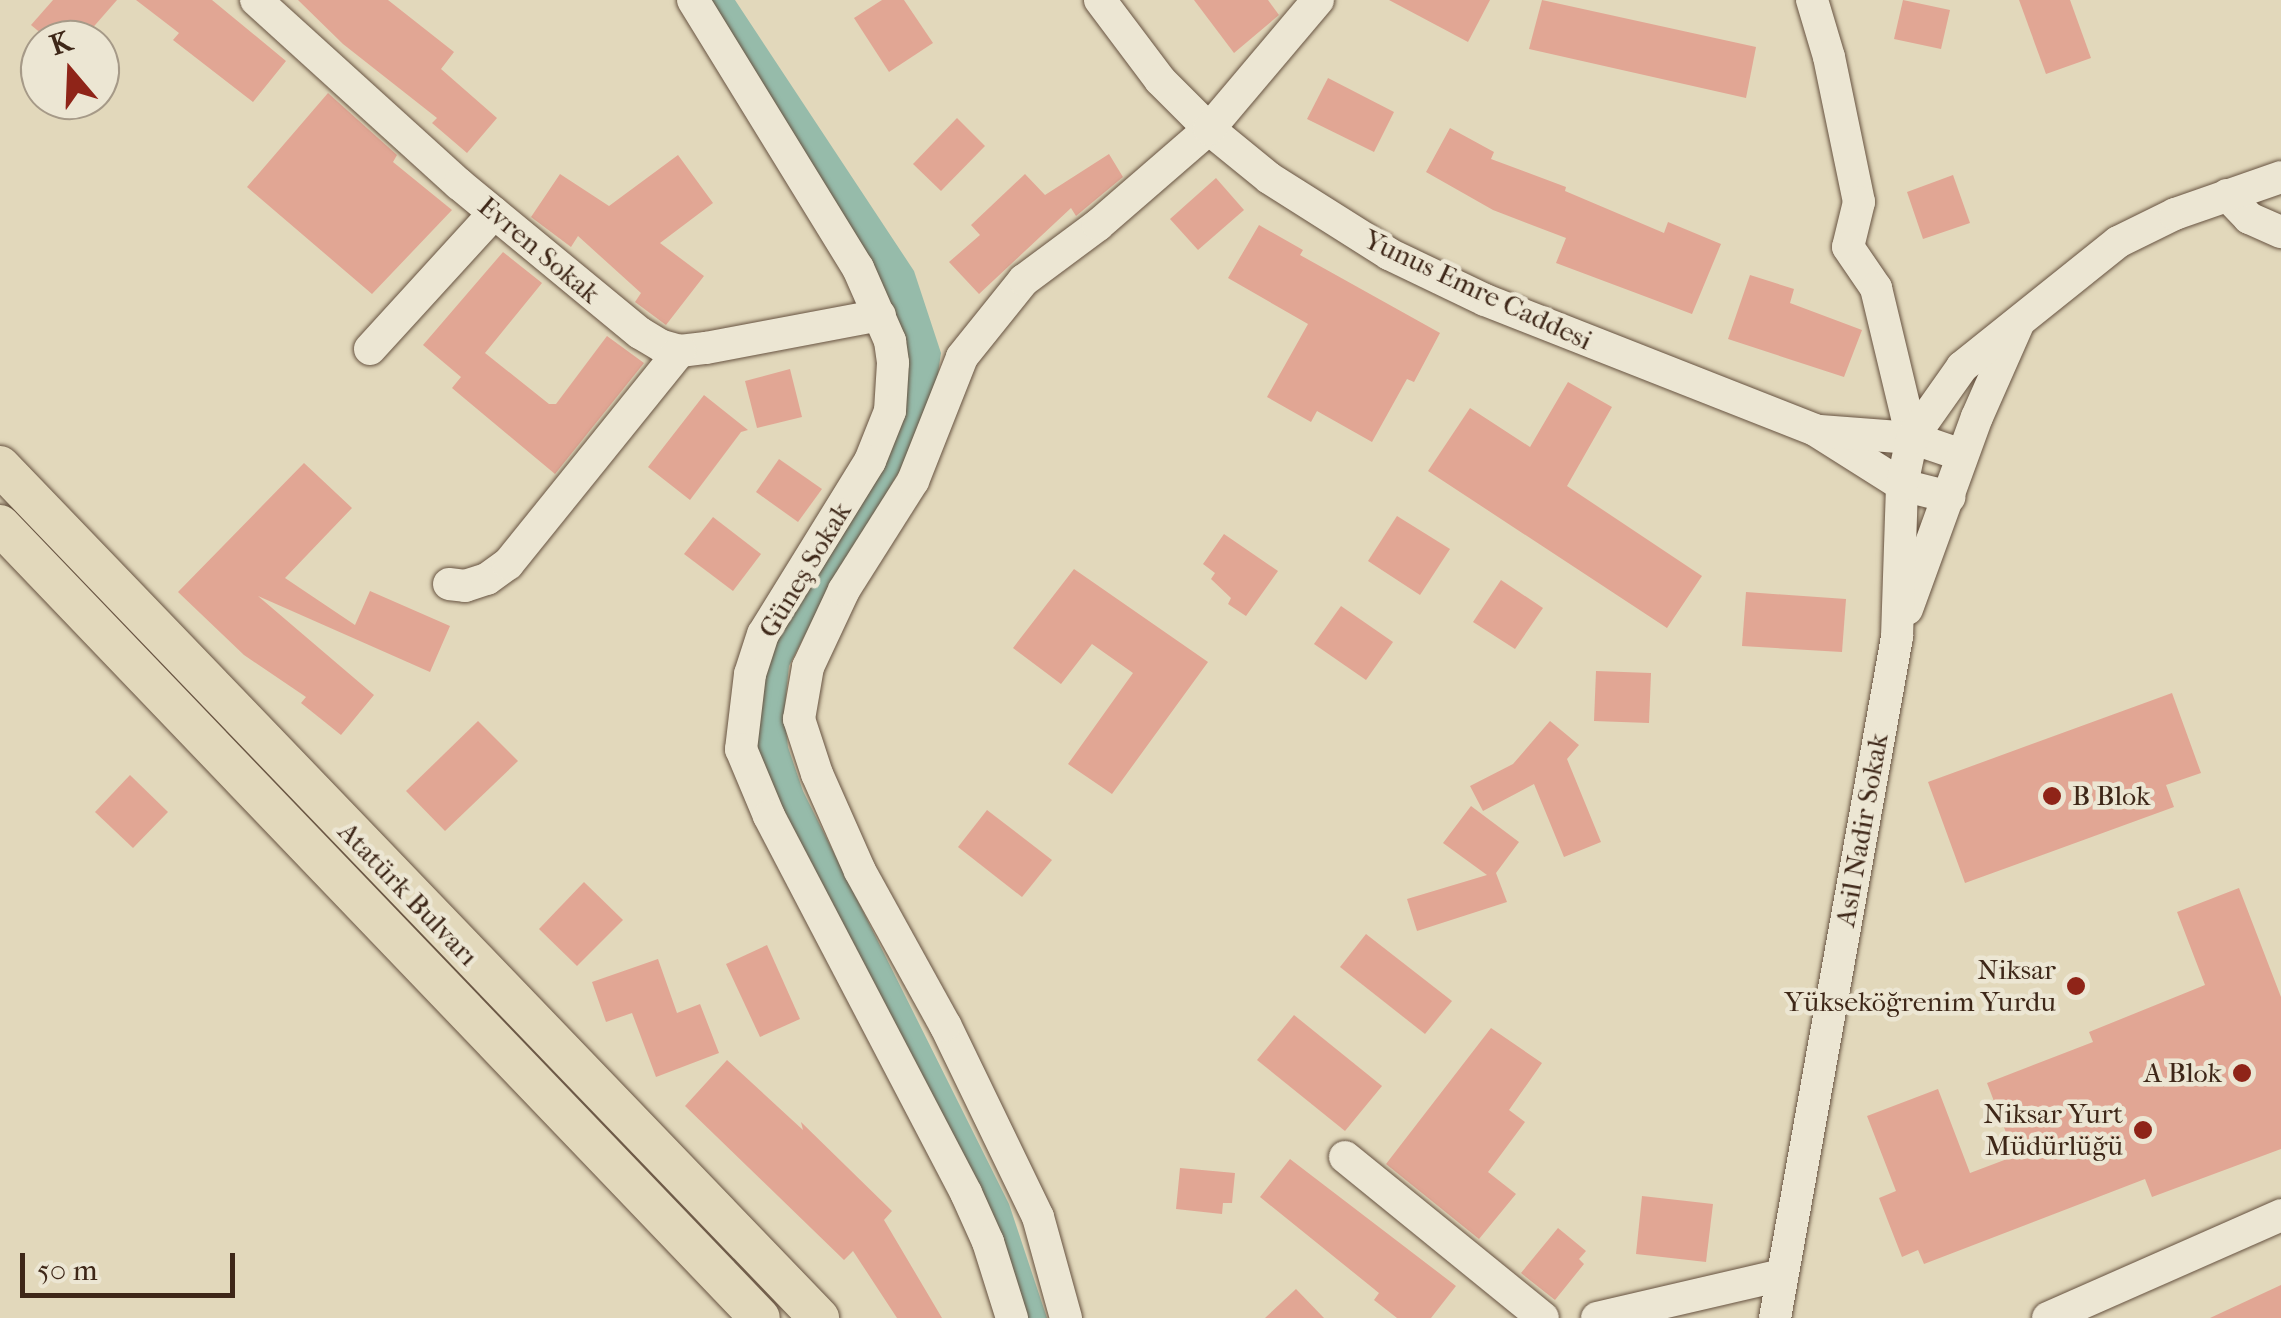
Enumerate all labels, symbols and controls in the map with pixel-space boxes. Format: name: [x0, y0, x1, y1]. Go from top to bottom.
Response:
north arrow: [20, 20, 120, 120]
text: K: [46, 24, 76, 62]
street label: Evren Sokak: [471, 189, 607, 311]
street label: Yunus Emre Caddesi: [1359, 222, 1597, 358]
street label: Güneş Sokak: [751, 496, 859, 644]
street label: Asil Nadir Sokak: [1828, 731, 1896, 929]
place label: B Blok: [2072, 779, 2150, 813]
marker: B Blok: [2041, 785, 2063, 807]
street label: Atatürk Bulvarı: [331, 815, 485, 973]
place label: Niksar Yükseköğrenim Yurdu: [1785, 953, 2056, 1019]
marker: Niksar Yükseköğrenim Yurdu: [2065, 975, 2087, 997]
place label: A Blok: [2144, 1056, 2222, 1090]
marker: A Blok: [2231, 1062, 2253, 1084]
place label: Niksar Yurt Müdürlüğü: [1983, 1097, 2123, 1163]
marker: Niksar Yurt Müdürlüğü: [2132, 1119, 2154, 1141]
scale bar: [25, 1233, 240, 1295]
text: 50 m: [37, 1253, 98, 1288]

